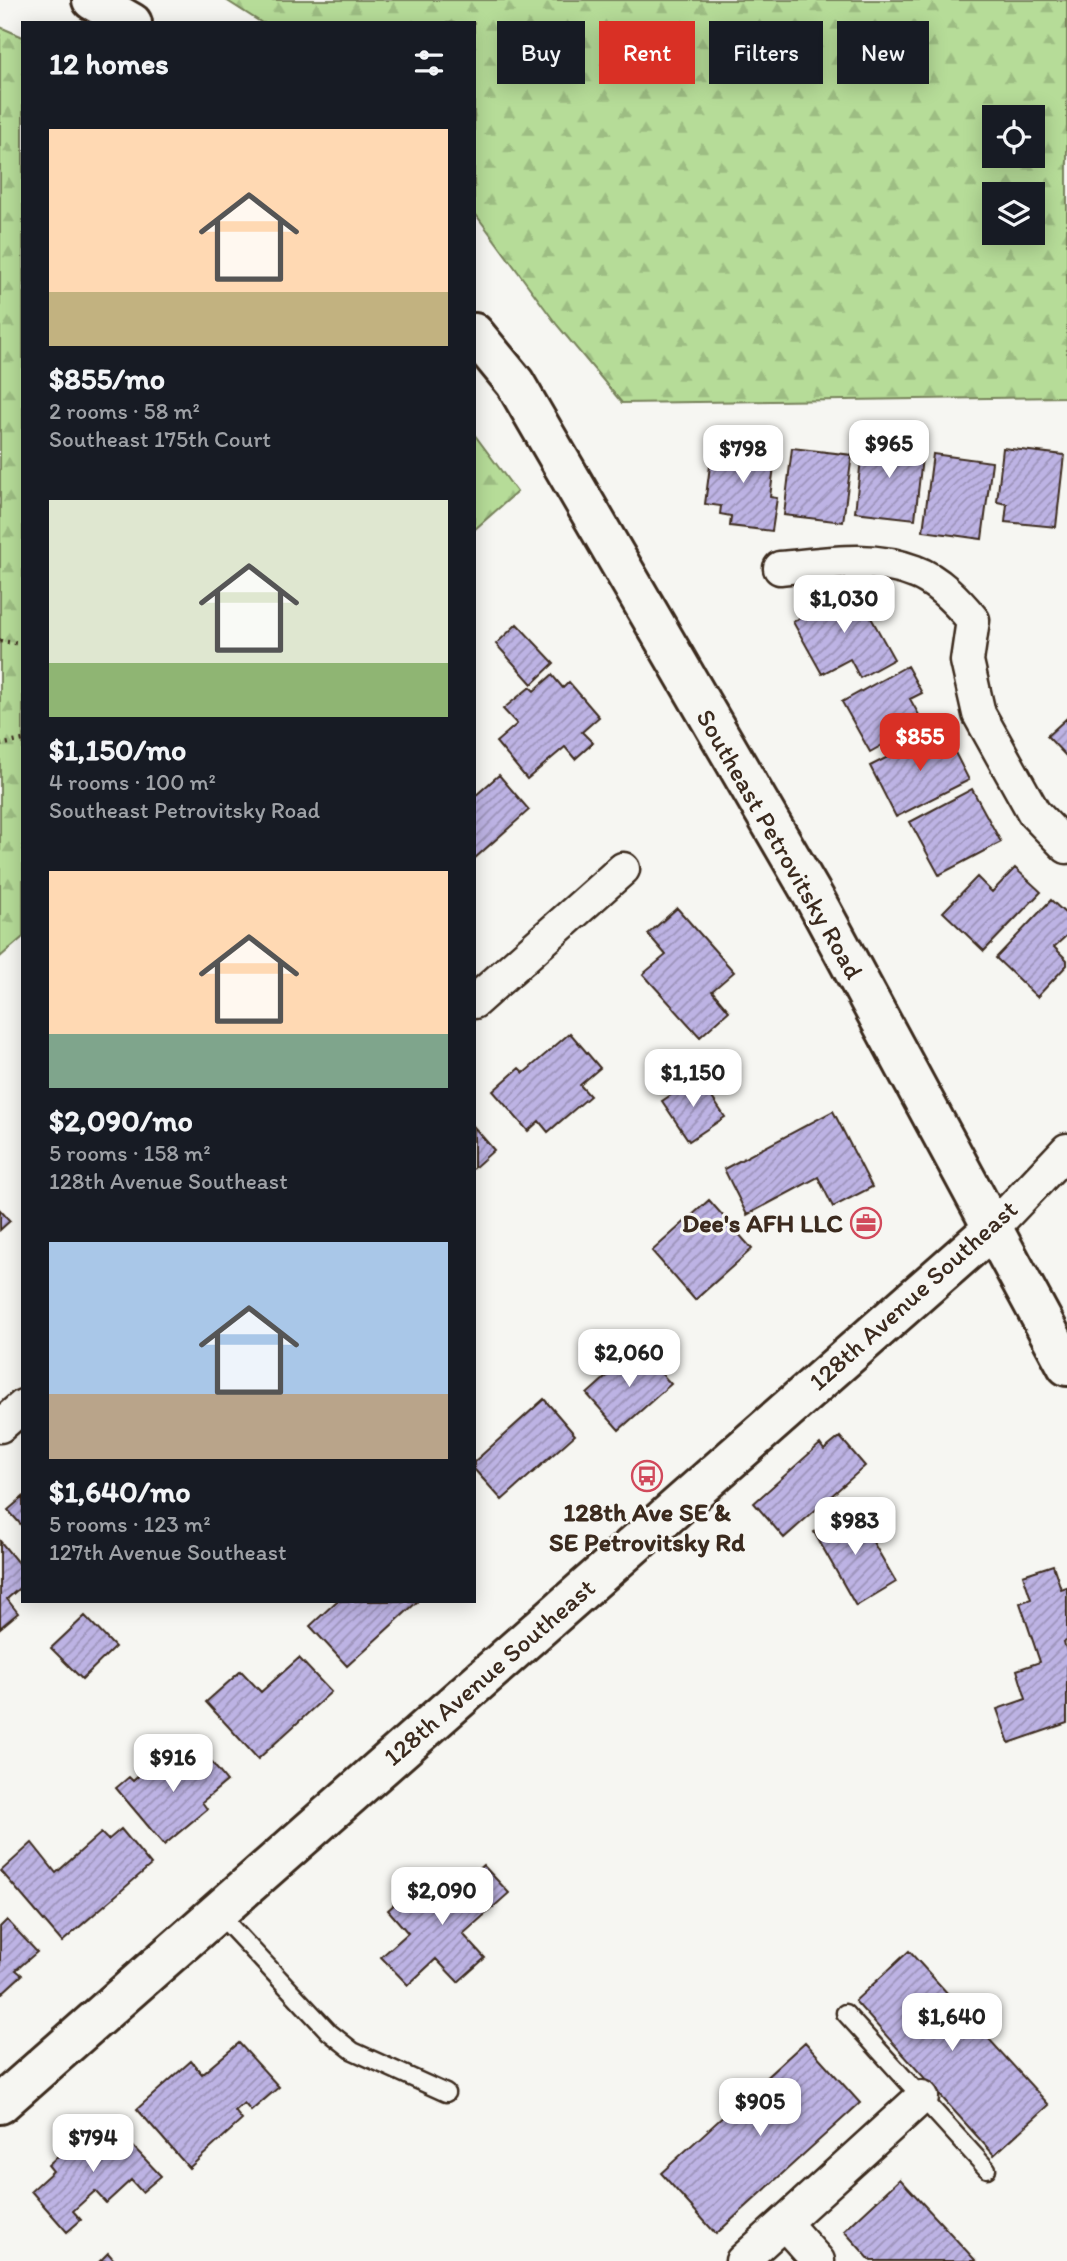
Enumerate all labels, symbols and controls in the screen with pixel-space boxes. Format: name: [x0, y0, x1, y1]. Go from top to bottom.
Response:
chip: Buy: [497, 21, 585, 84]
chip: Rent: [599, 21, 695, 84]
chip: Filters: [709, 21, 823, 84]
chip: New: [837, 21, 929, 84]
icon: filters: [410, 44, 448, 82]
text: 12 homes: [49, 45, 169, 82]
map controls: [982, 105, 1045, 245]
button: locate: [982, 105, 1045, 168]
icon: home: [186, 174, 312, 300]
button: layers: [982, 182, 1045, 245]
text: $855/mo: [49, 360, 165, 397]
text: 2 rooms · 58 m²: [49, 397, 200, 425]
pin: $965: [848, 420, 930, 480]
text: Southeast 175th Court: [49, 425, 271, 453]
pin: $798: [702, 426, 784, 485]
text: $965: [865, 429, 913, 457]
text: $798: [719, 434, 767, 462]
icon: home: [186, 545, 312, 671]
pin: $1,030: [787, 576, 901, 635]
text: $1,030: [810, 584, 878, 612]
street label: Southeast Petrovitsky Road: [690, 703, 870, 985]
pin: $855: [879, 714, 961, 773]
text: $855: [896, 722, 944, 750]
text: $1,150/mo: [49, 731, 186, 768]
text: 4 rooms · 100 m²: [49, 768, 216, 796]
text: Southeast Petrovitsky Road: [49, 796, 320, 824]
icon: home: [186, 916, 312, 1042]
pin: $1,150: [636, 1050, 750, 1109]
text: $1,150: [661, 1058, 725, 1086]
text: $2,090/mo: [49, 1102, 193, 1139]
text: 5 rooms · 158 m²: [49, 1139, 211, 1167]
text: 128th Avenue Southeast: [49, 1167, 288, 1195]
street label: 128th Avenue Southeast: [802, 1193, 1024, 1397]
office icon: Dee's AFH LLC: [849, 1206, 883, 1240]
place label: Dee's AFH LLC: [682, 1207, 843, 1239]
icon: home: [186, 1287, 312, 1413]
pin: $2,060: [572, 1330, 686, 1389]
text: $2,060: [594, 1338, 664, 1366]
bus stop icon: 128th Ave SE & SE Petrovitsky Rd: [630, 1459, 664, 1493]
text: $1,640/mo: [49, 1473, 191, 1510]
place label: 128th Ave SE & SE Petrovitsky Rd: [549, 1496, 746, 1558]
pin: $983: [814, 1498, 896, 1557]
text: $983: [831, 1506, 879, 1534]
text: 5 rooms · 123 m²: [49, 1510, 211, 1538]
text: 127th Avenue Southeast: [49, 1538, 287, 1566]
street label: 128th Avenue Southeast: [377, 1571, 602, 1773]
pin: $916: [132, 1734, 214, 1794]
text: $916: [150, 1743, 196, 1771]
pin: $2,090: [385, 1868, 499, 1927]
text: $2,090: [407, 1876, 477, 1904]
pin: $1,640: [895, 1994, 1009, 2053]
text: $1,640: [918, 2002, 986, 2030]
pin: $905: [719, 2078, 801, 2138]
text: $905: [735, 2087, 785, 2115]
pin: $794: [52, 2114, 134, 2174]
text: $794: [69, 2123, 117, 2151]

